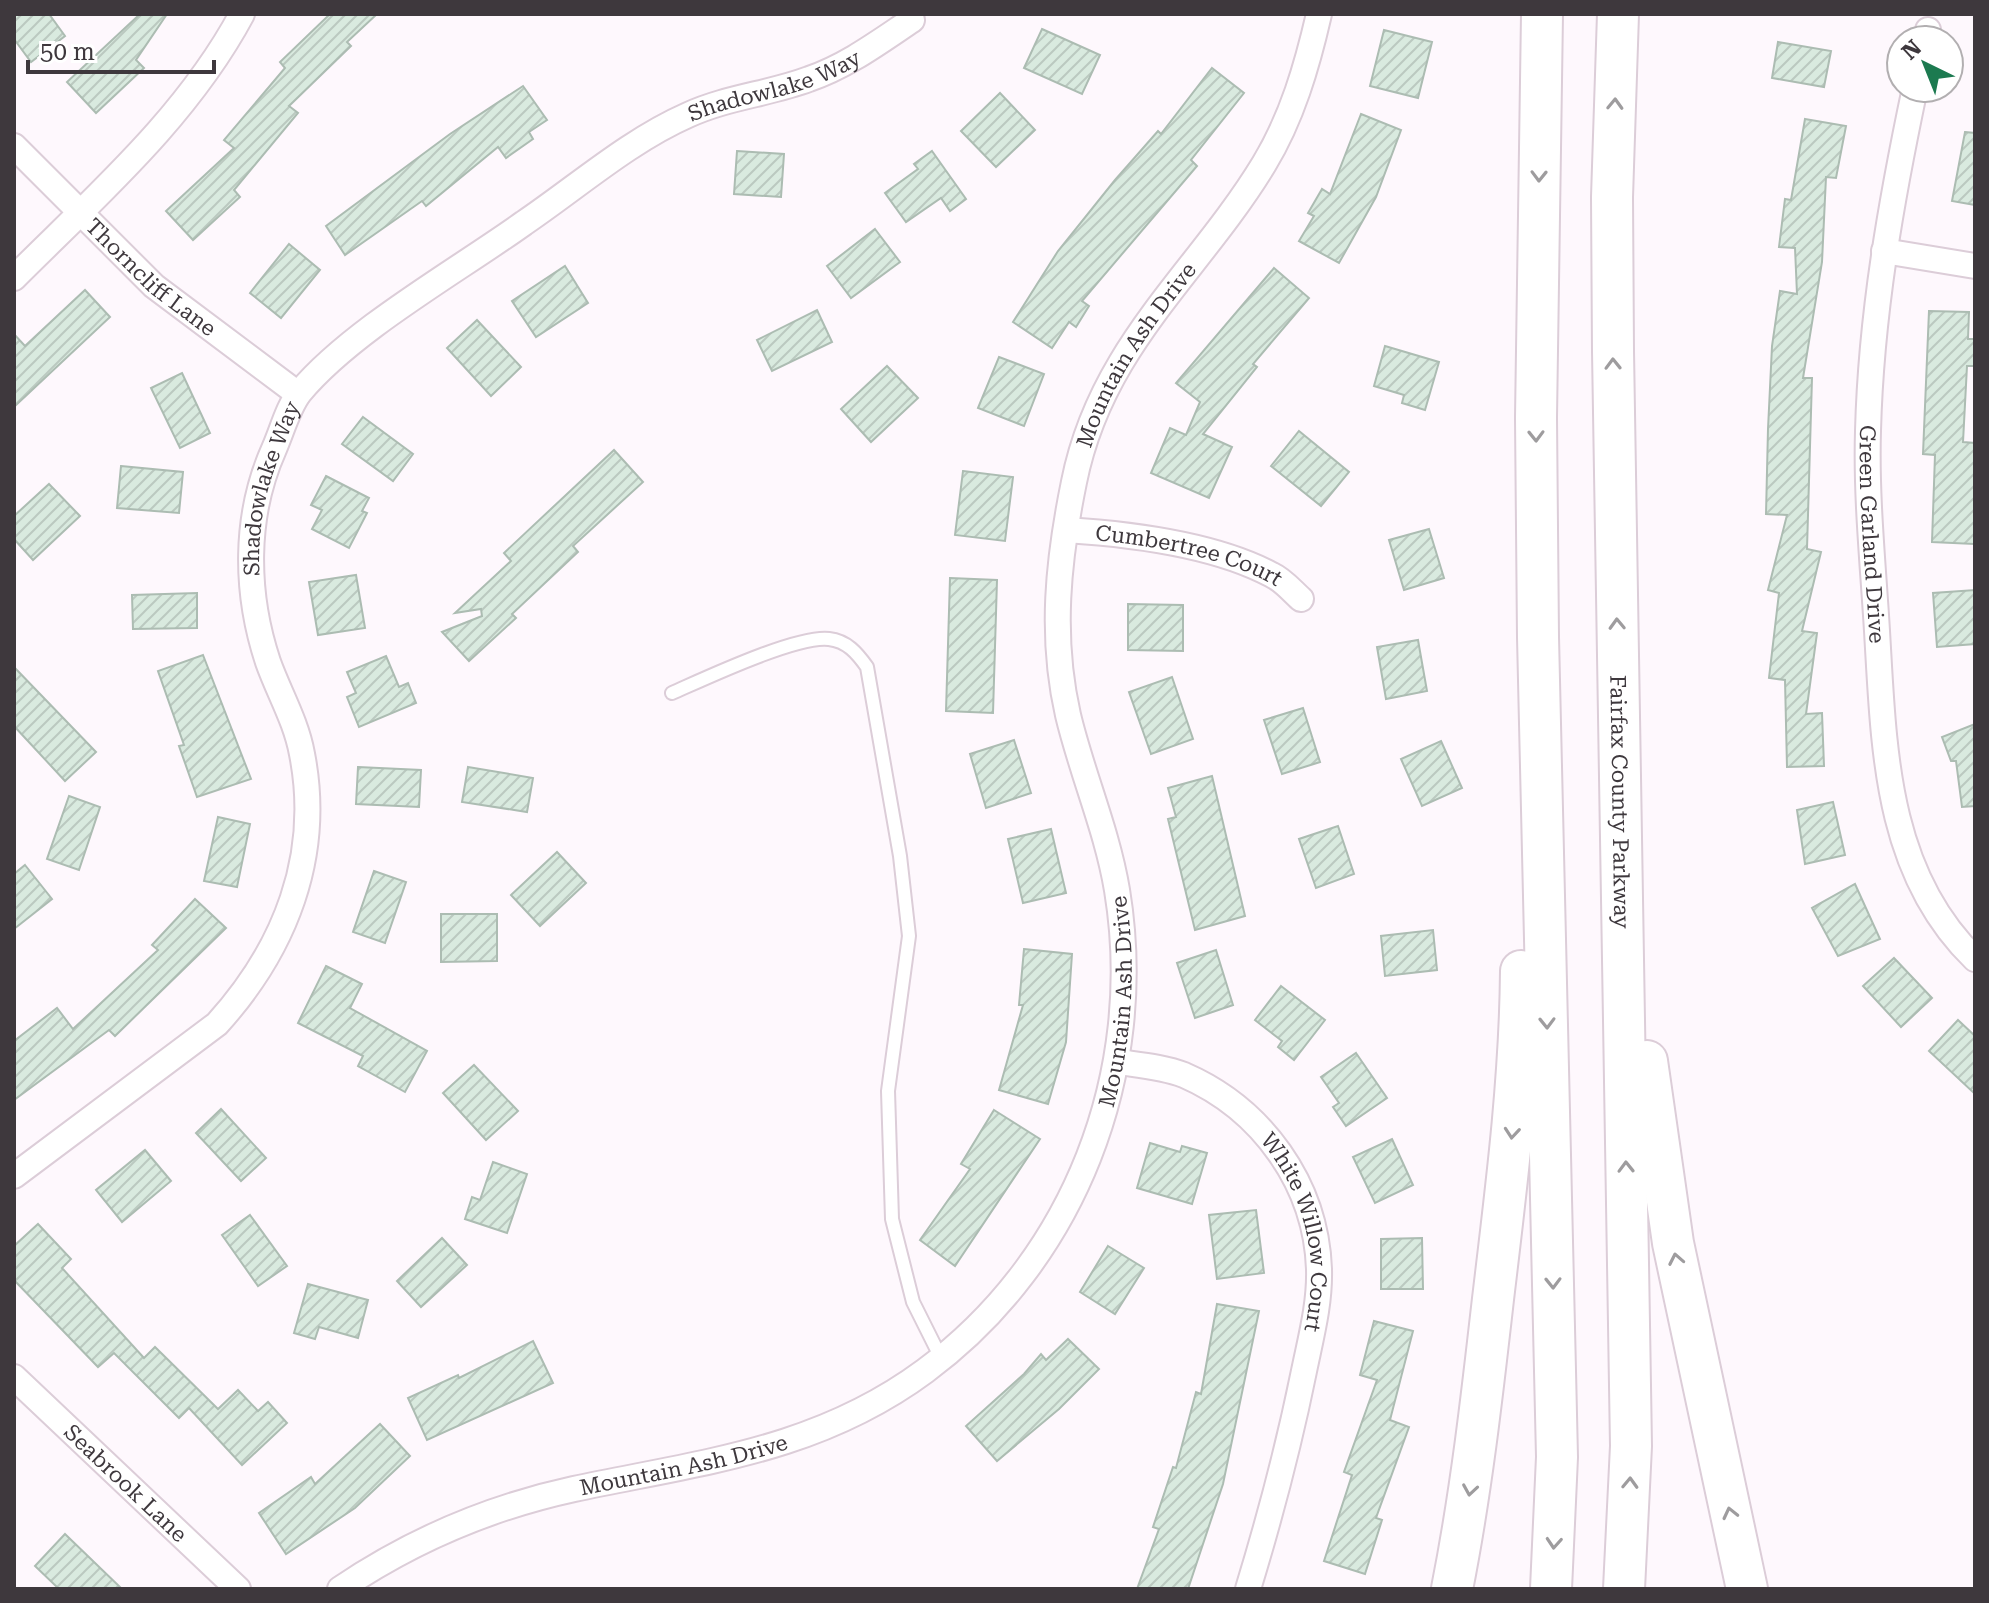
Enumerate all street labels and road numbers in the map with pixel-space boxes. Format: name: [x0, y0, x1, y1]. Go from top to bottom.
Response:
street label: Shadowlake Way: [684, 44, 865, 126]
street label: Thorncliff Lane: [81, 213, 221, 341]
street label: Mountain Ash Drive: [1071, 257, 1201, 450]
street label: Shadowlake Way: [239, 397, 304, 576]
street label: Green Garland Drive: [1855, 425, 1890, 644]
street label: Cumbertree Court: [1094, 520, 1287, 591]
street label: Fairfax County Parkway: [1606, 675, 1635, 929]
street label: Mountain Ash Drive: [1093, 894, 1136, 1110]
street label: White Willow Court: [1256, 1127, 1332, 1334]
street label: Seabrook Lane: [59, 1419, 192, 1547]
street label: Mountain Ash Drive: [577, 1429, 790, 1500]

